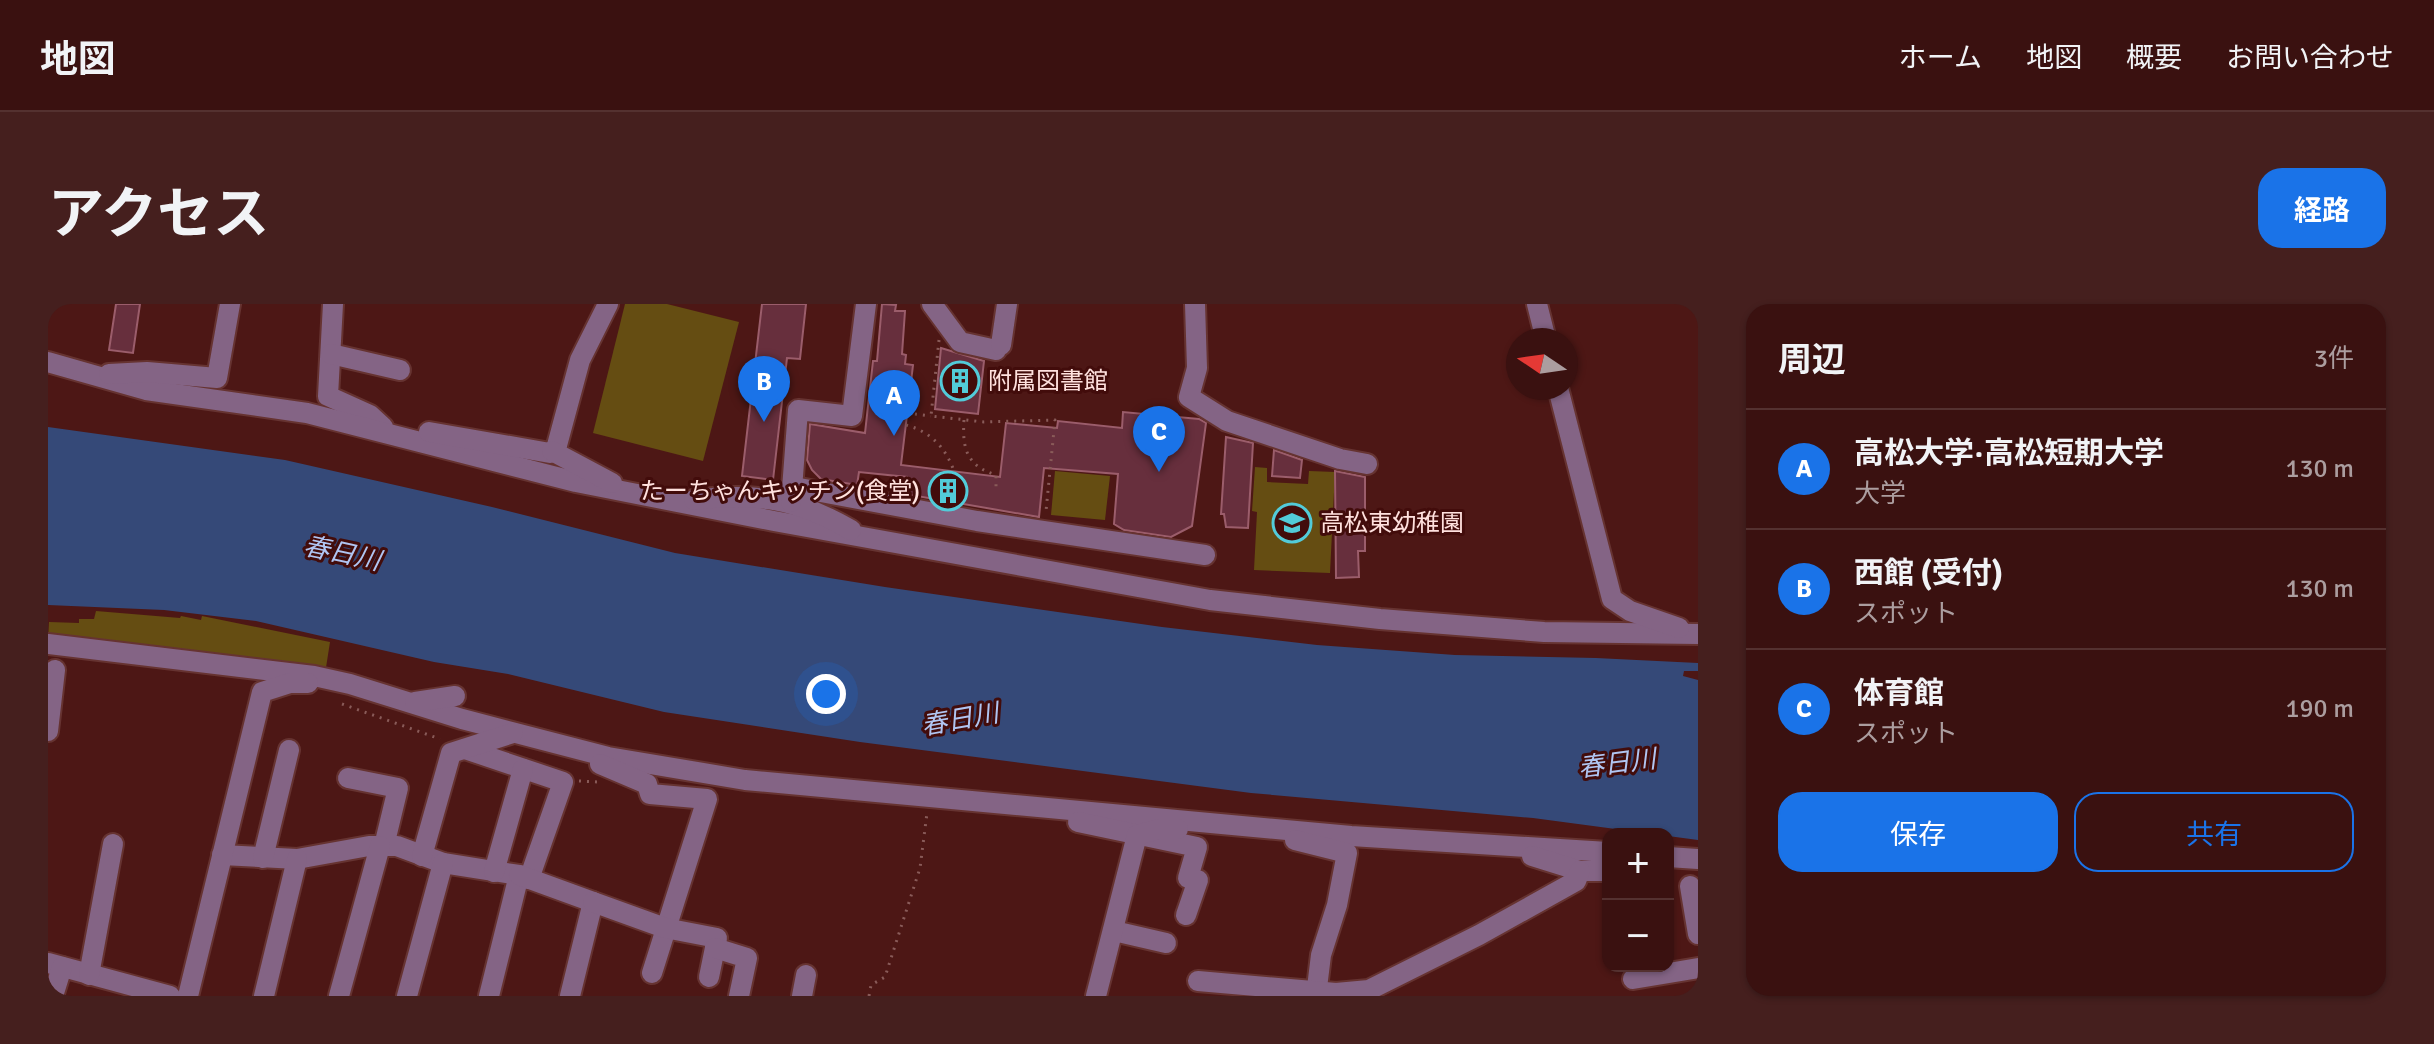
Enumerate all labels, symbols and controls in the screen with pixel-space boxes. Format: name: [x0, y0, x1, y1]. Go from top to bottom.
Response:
text: 地図: [40, 36, 116, 83]
text: ホーム: [1899, 41, 1982, 75]
text: 地図: [2026, 41, 2082, 75]
text: 概要: [2126, 41, 2182, 75]
text: お問い合わせ: [2226, 41, 2394, 75]
button: 経路: [2258, 168, 2386, 248]
text: アクセス: [48, 180, 269, 249]
north arrow: [1506, 328, 1578, 400]
text: 周辺: [1778, 339, 1846, 381]
text: 3件: [2314, 343, 2354, 375]
pin: B: [738, 356, 790, 422]
building icon: 附属図書館: [939, 360, 981, 402]
place label: 附属図書館: [988, 366, 1108, 396]
pin: A: [868, 370, 920, 436]
pin: C: [1133, 406, 1185, 472]
text: 高松大学·高松短期大学: [1854, 435, 2164, 472]
text: A: [1796, 453, 1812, 485]
text: 130 m: [2285, 453, 2354, 485]
building icon: たーちゃんキッチン(食堂): [927, 470, 969, 512]
place label: たーちゃんキッチン(食堂): [640, 476, 920, 506]
text: 大学: [1854, 478, 1906, 510]
school or university icon: 高松東幼稚園: [1271, 502, 1313, 544]
place label: 高松東幼稚園: [1320, 508, 1464, 538]
water label: 春日川: [301, 530, 386, 578]
text: 西館 (受付): [1854, 555, 2003, 592]
text: B: [1796, 573, 1812, 605]
text: 130 m: [2285, 573, 2354, 605]
text: スポット: [1854, 598, 1958, 630]
your location: [806, 674, 846, 714]
text: 体育館: [1854, 675, 1944, 712]
text: C: [1796, 693, 1812, 725]
text: 190 m: [2285, 693, 2354, 725]
water label: 春日川: [919, 697, 1004, 743]
text: スポット: [1854, 718, 1958, 750]
water label: 春日川: [1576, 743, 1661, 785]
button: 保存: [1778, 792, 2058, 872]
button: 共有: [2074, 792, 2354, 872]
map controls: [1602, 828, 1674, 972]
button: +: [1602, 828, 1674, 900]
button: −: [1602, 900, 1674, 972]

